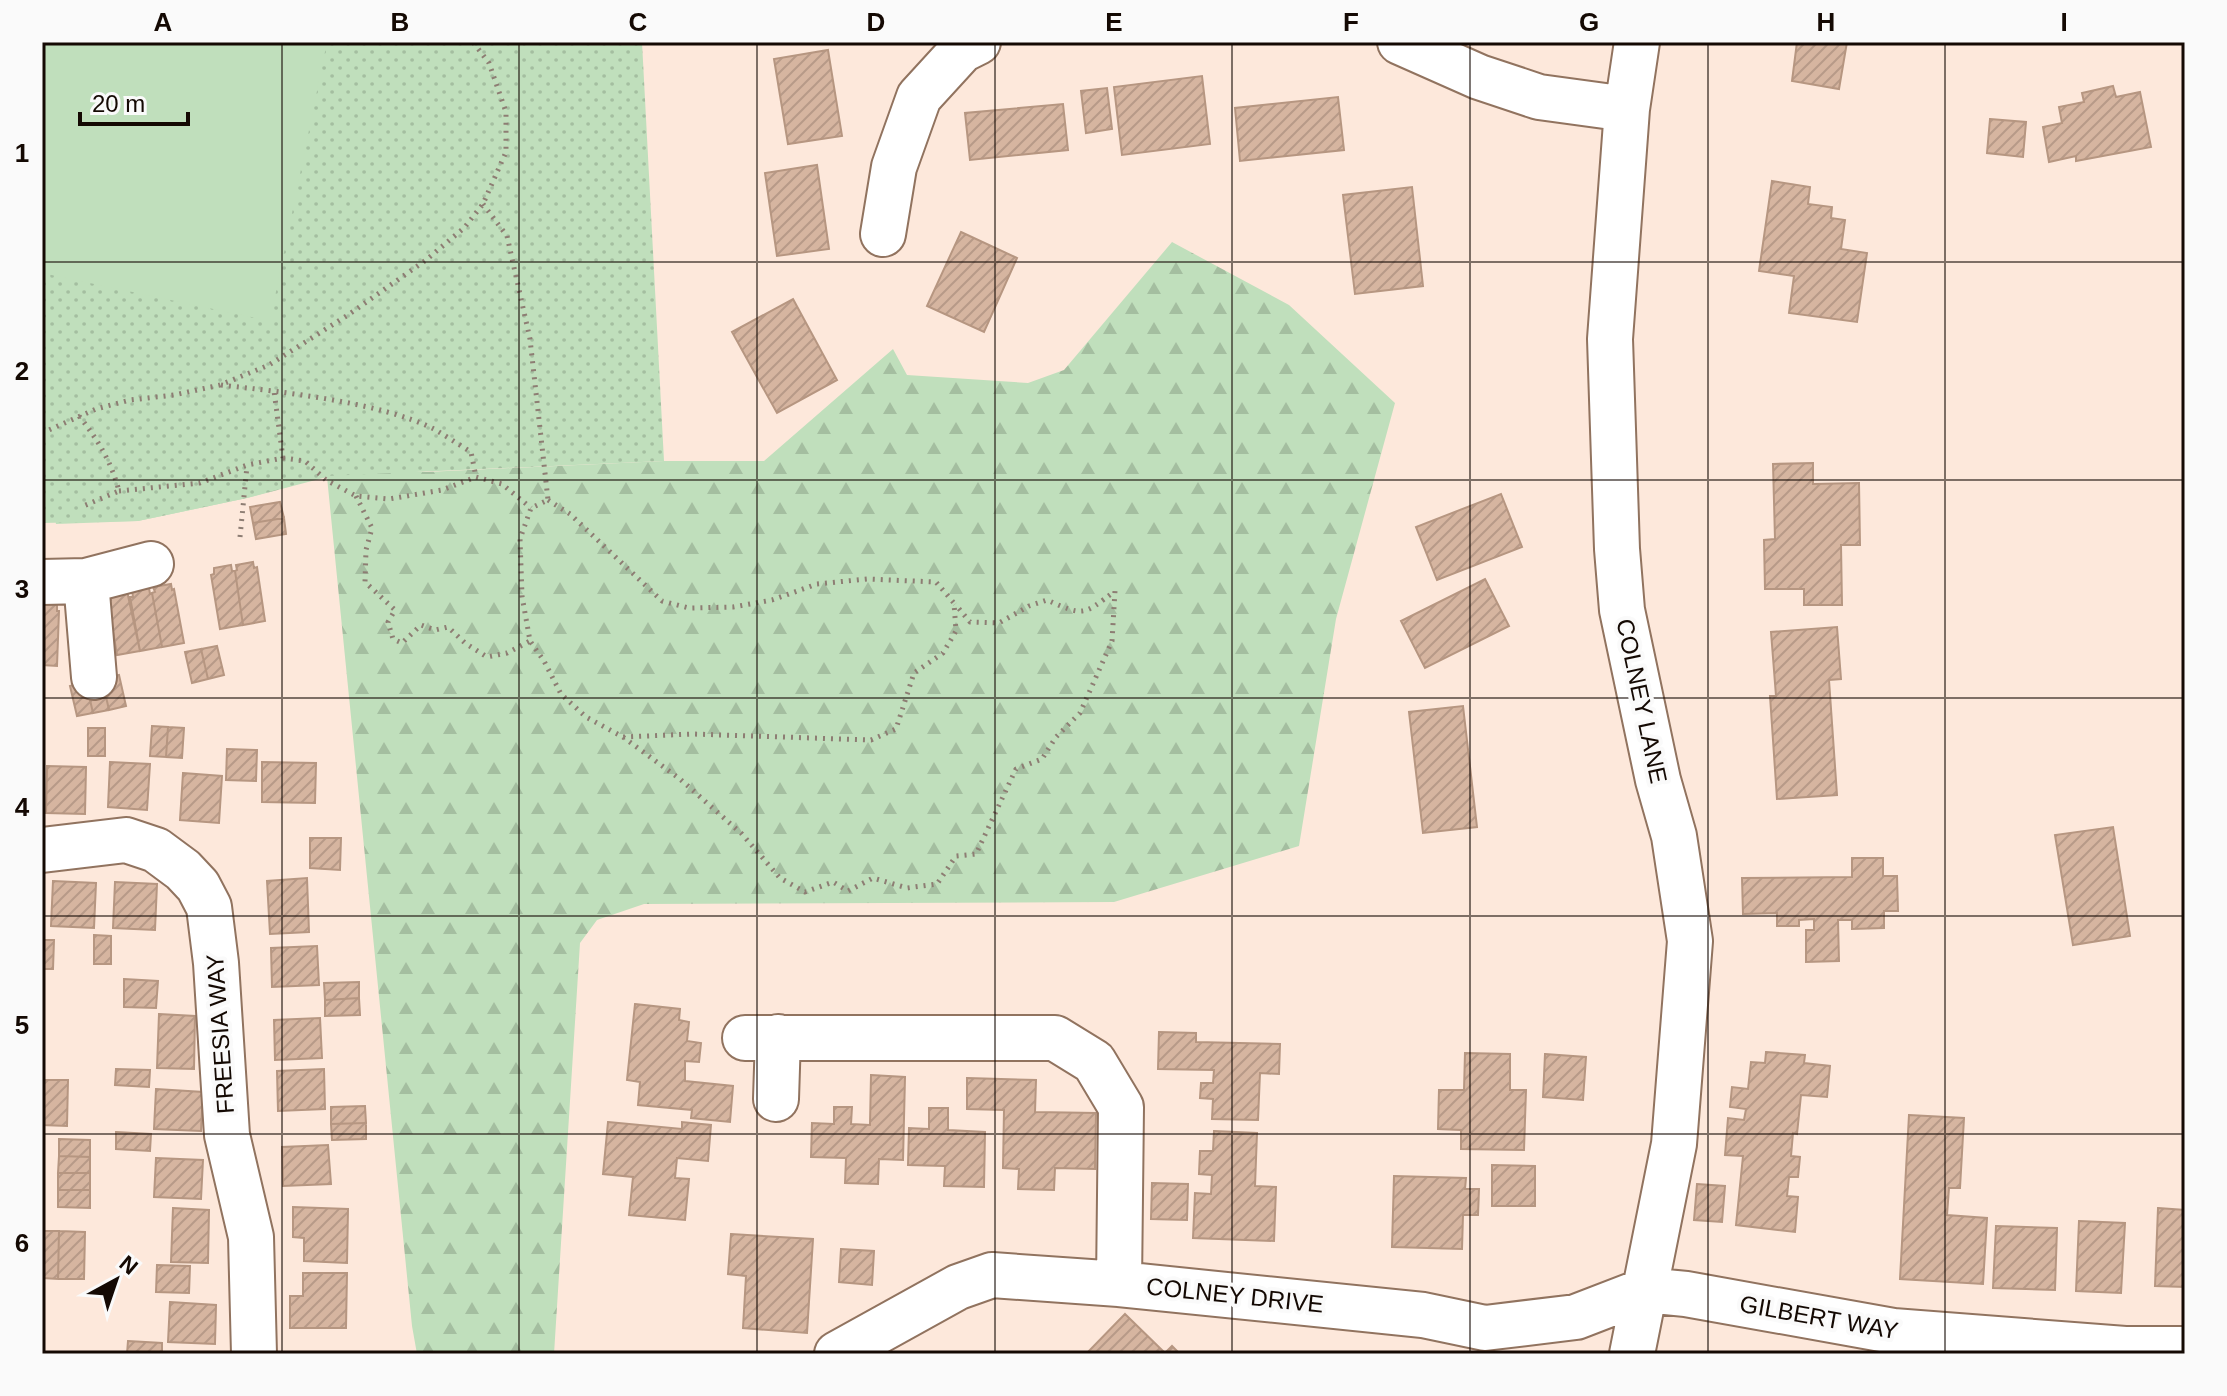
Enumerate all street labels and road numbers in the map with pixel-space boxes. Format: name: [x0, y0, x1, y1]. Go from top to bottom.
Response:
street label: COLNEY LANE: [1611, 616, 1673, 786]
street label: FREESIA WAY: [201, 953, 239, 1115]
street label: COLNEY DRIVE: [1145, 1272, 1325, 1318]
street label: GILBERT WAY: [1738, 1290, 1900, 1344]

